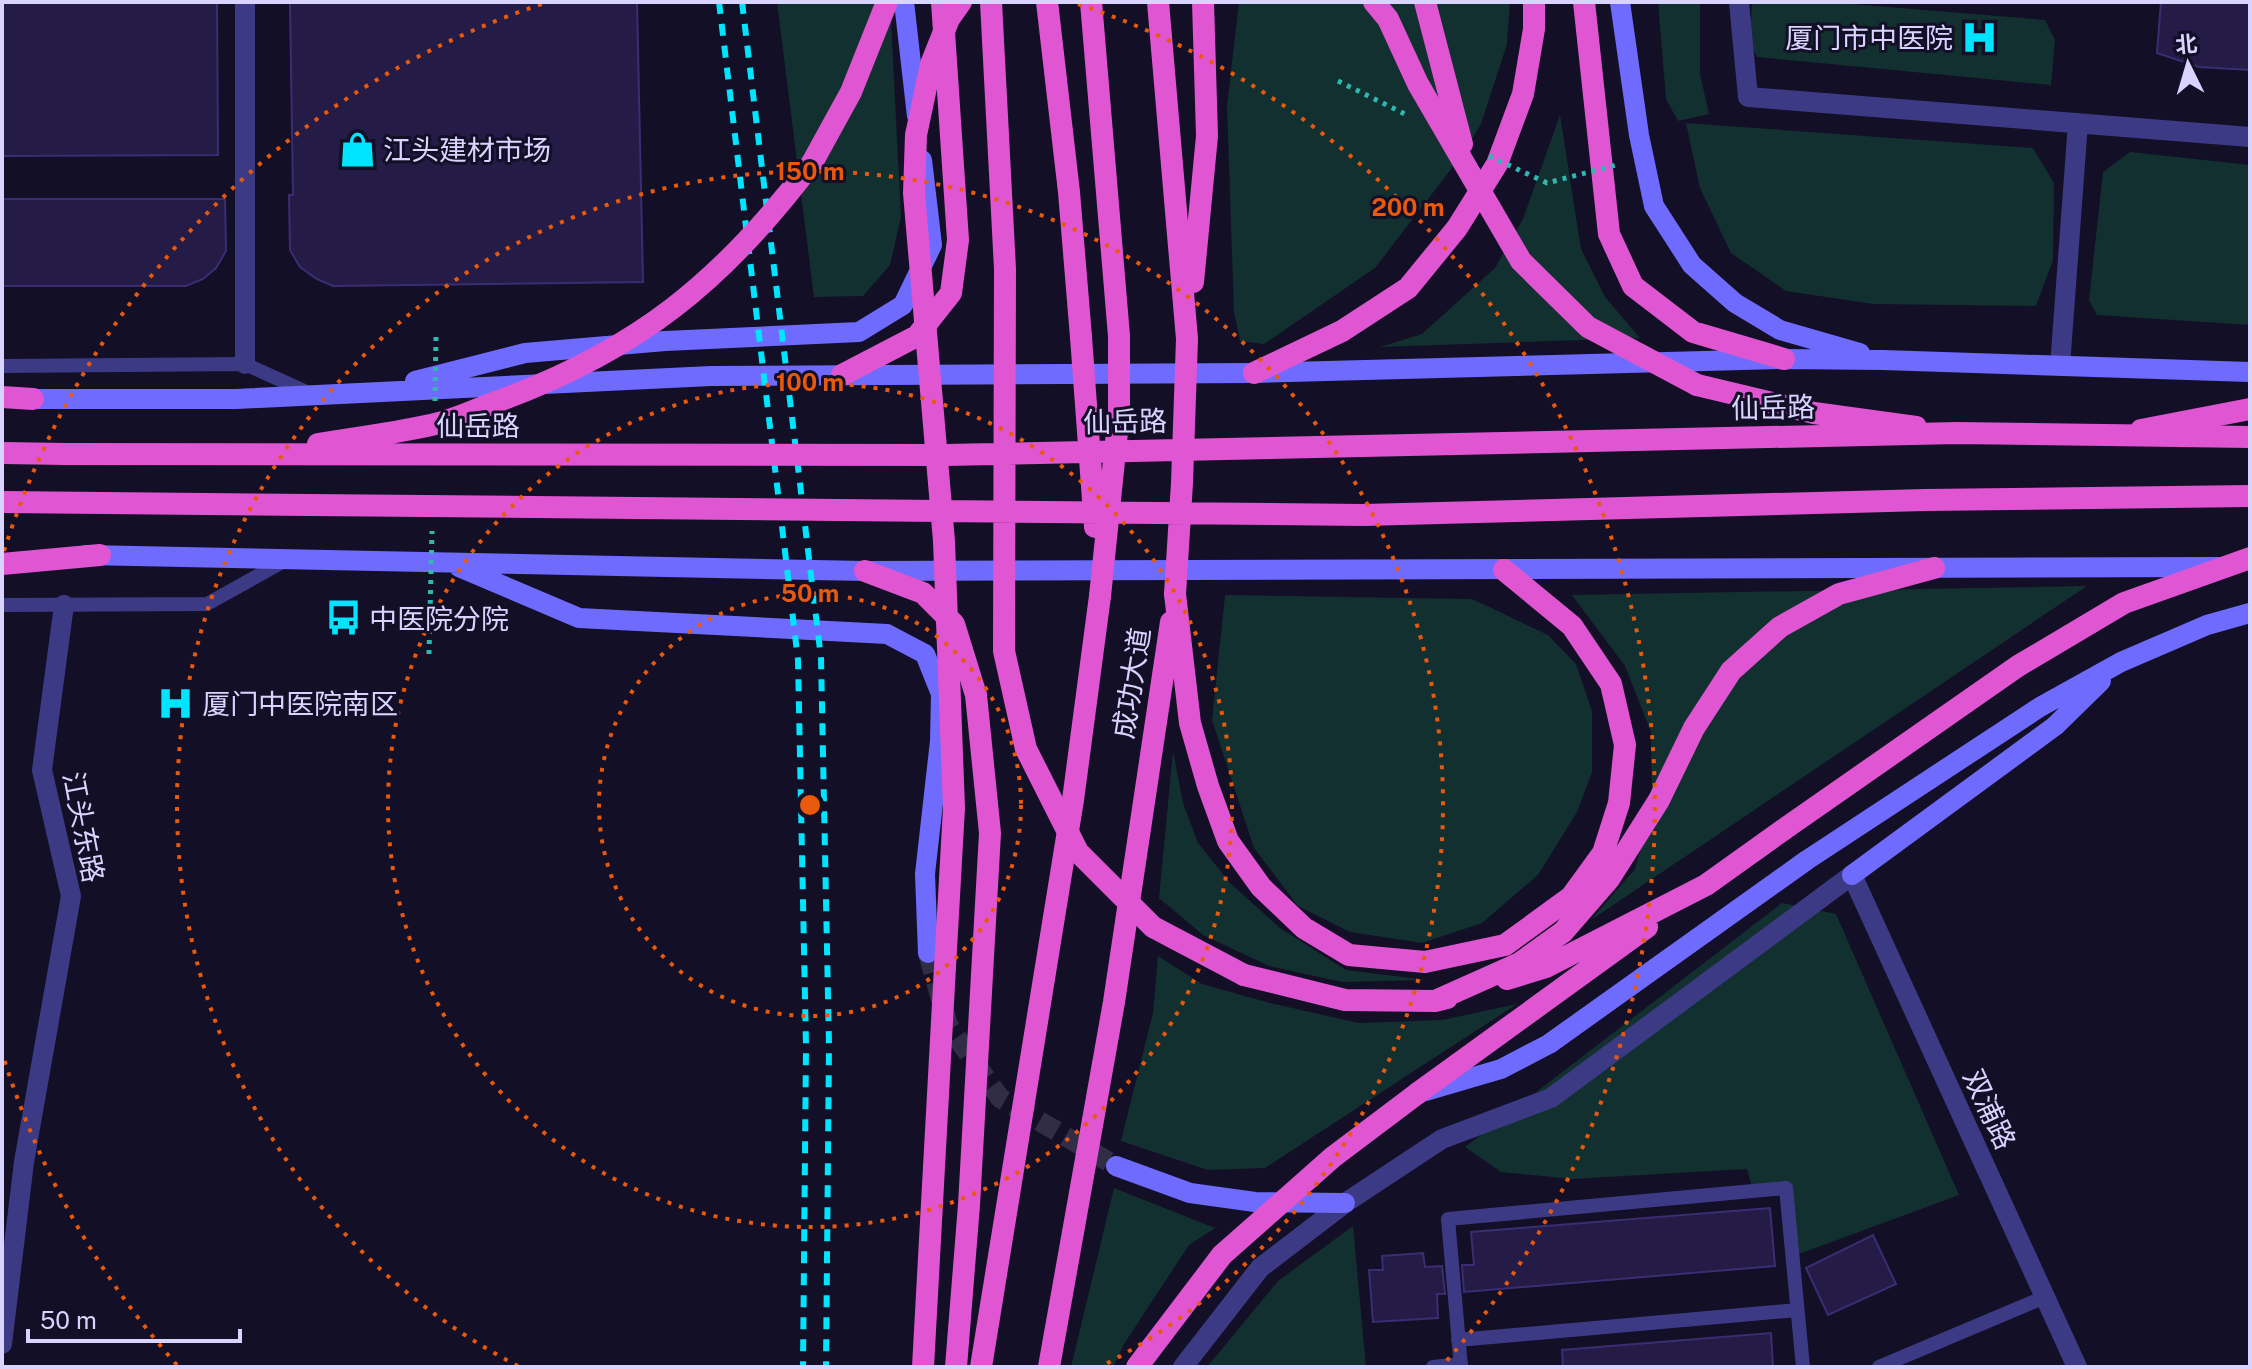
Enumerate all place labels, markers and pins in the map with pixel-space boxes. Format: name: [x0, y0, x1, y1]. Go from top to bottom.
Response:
hospital icon: 厦门市中医院: [1960, 18, 1998, 56]
place label: 厦门市中医院: [1785, 21, 1953, 54]
shop icon: 江头建材市场: [338, 130, 376, 168]
place label: 江头建材市场: [383, 133, 551, 166]
bus stop icon: 中医院分院: [324, 599, 362, 637]
place label: 中医院分院: [369, 602, 509, 635]
hospital icon: 厦门中医院南区: [157, 684, 195, 722]
place label: 厦门中医院南区: [202, 687, 398, 720]
centre of rings: [796, 791, 824, 819]

